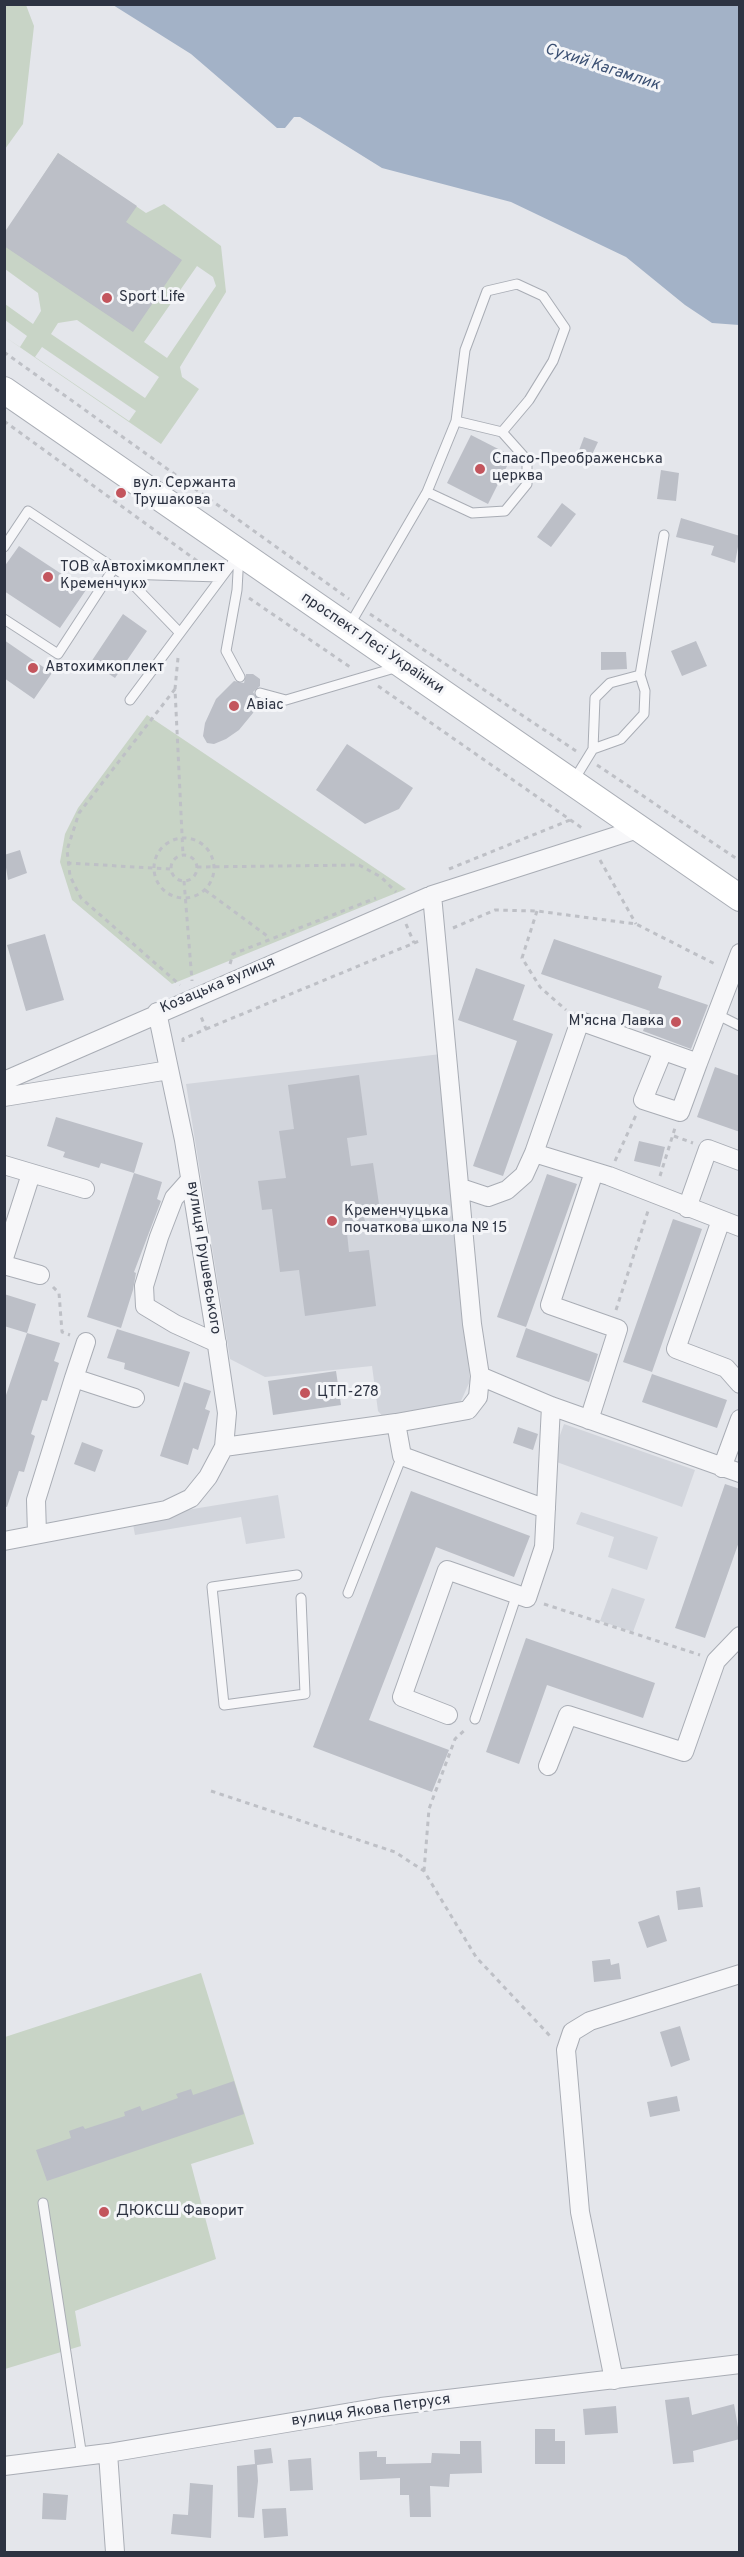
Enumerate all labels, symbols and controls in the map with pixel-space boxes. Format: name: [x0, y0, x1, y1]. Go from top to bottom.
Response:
water label: Сухий Кагамлик: [542, 40, 662, 96]
place label: Sport Life: [119, 289, 185, 307]
marker: Sport Life: [100, 291, 114, 305]
place label: Спасо-Преображенська церква: [492, 451, 663, 486]
marker: Спасо-Преображенська церква: [473, 462, 487, 476]
place label: вул. Сержанта Трушакова: [133, 475, 236, 510]
marker: вул. Сержанта Трушакова: [114, 486, 128, 500]
place label: ТОВ «Автохімкомплект Кременчук»: [60, 559, 225, 594]
marker: ТОВ «Автохімкомплект Кременчук»: [41, 570, 55, 584]
street label: проспект Лесі Українки: [297, 589, 447, 699]
place label: Автохимкоплект: [45, 659, 164, 677]
marker: Автохимкоплект: [26, 661, 40, 675]
place label: Авіас: [246, 697, 284, 715]
marker: Авіас: [227, 699, 241, 713]
street label: Козацька вулиця: [158, 954, 278, 1018]
place label: М'ясна Лавка: [569, 1013, 664, 1031]
marker: М'ясна Лавка: [669, 1015, 683, 1029]
street label: вулиця Грушевського: [182, 1180, 224, 1336]
place label: Кременчуцька початкова школа № 15: [344, 1203, 507, 1238]
marker: Кременчуцька початкова школа № 15: [325, 1214, 339, 1228]
place label: ЦТП-278: [317, 1384, 379, 1402]
marker: ЦТП-278: [298, 1386, 312, 1400]
place label: ДЮКСШ Фаворит: [116, 2203, 244, 2221]
marker: ДЮКСШ Фаворит: [97, 2205, 111, 2219]
street label: вулиця Якова Петруся: [290, 2391, 452, 2431]

